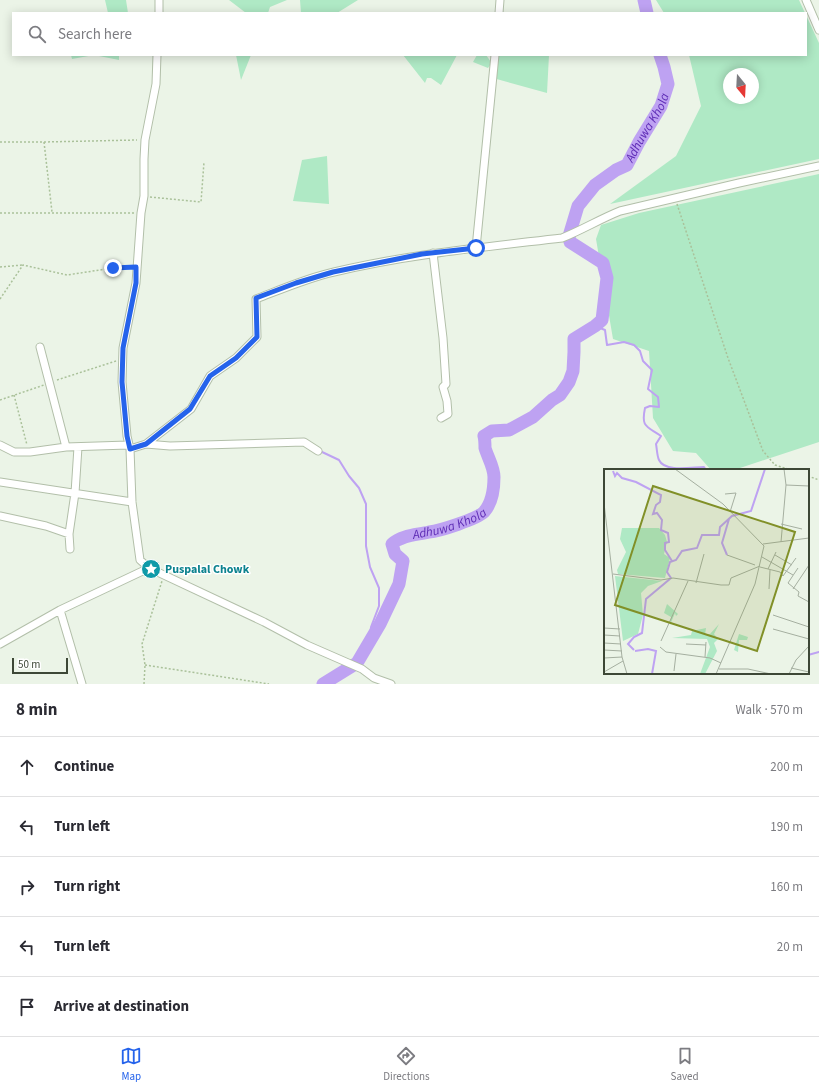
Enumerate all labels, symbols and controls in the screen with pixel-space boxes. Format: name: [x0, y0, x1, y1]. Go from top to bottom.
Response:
search box: [12, 12, 807, 56]
icon: search: [26, 23, 48, 45]
text: Search here: [58, 24, 132, 45]
north arrow: [723, 68, 759, 104]
water label: Adhuwa Khola: [621, 91, 674, 166]
route start: [467, 239, 485, 257]
route end: [104, 259, 122, 277]
inset map: [604, 469, 809, 674]
water label: Adhuwa Khola: [410, 504, 491, 544]
place icon: Puspalal Chowk: [140, 558, 162, 580]
place label: Puspalal Chowk: [165, 561, 250, 578]
scale bar: [12, 656, 68, 675]
text: 50 m: [18, 657, 40, 672]
text: 8 min: [16, 698, 57, 722]
text: Walk · 570 m: [735, 701, 803, 719]
icon: ahead: [16, 756, 38, 778]
text: Continue: [54, 756, 114, 777]
text: 200 m: [770, 758, 803, 776]
icon: left: [16, 816, 38, 838]
text: Turn left: [54, 816, 110, 837]
text: 190 m: [770, 818, 803, 836]
icon: right: [16, 876, 38, 898]
text: Turn right: [54, 876, 120, 897]
text: 160 m: [770, 878, 803, 896]
icon: left: [16, 936, 38, 958]
text: Turn left: [54, 936, 110, 957]
text: 20 m: [777, 938, 803, 956]
icon: arrive: [16, 996, 38, 1018]
text: Arrive at destination: [54, 996, 189, 1017]
tab: Map: [120, 1045, 142, 1084]
tab: Directions: [383, 1045, 430, 1084]
tab: Saved: [671, 1045, 699, 1084]

